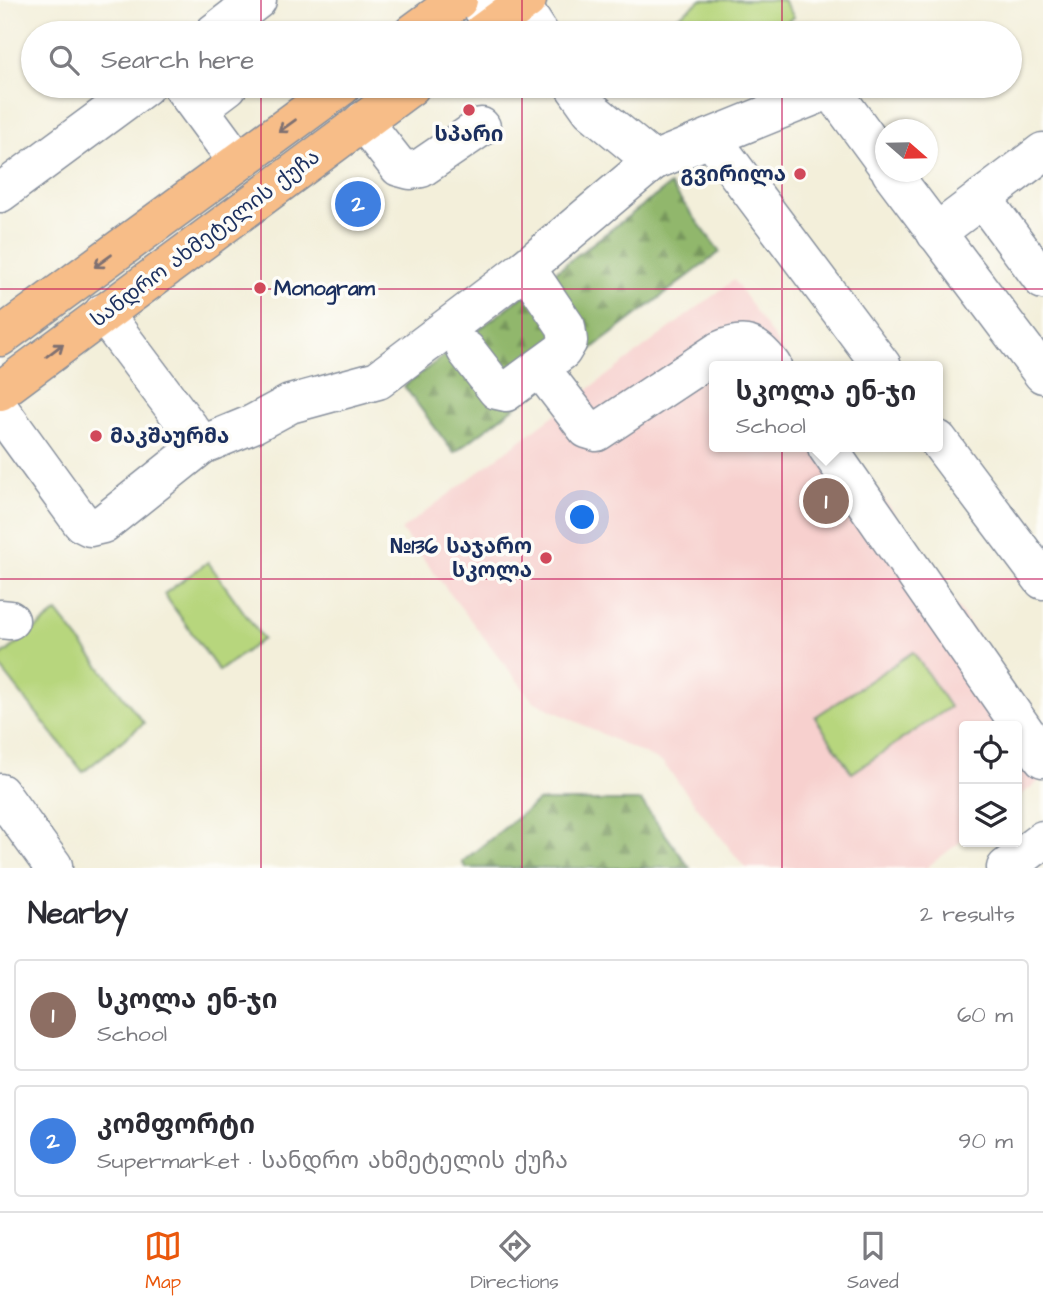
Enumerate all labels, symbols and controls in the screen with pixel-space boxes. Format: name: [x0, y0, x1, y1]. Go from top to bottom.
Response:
search box: [21, 21, 1022, 98]
icon: search: [45, 41, 83, 79]
text: Search here: [101, 42, 254, 78]
marker: სპარი: [461, 102, 477, 118]
one-way arrow: [278, 119, 297, 133]
north arrow: [875, 119, 938, 182]
place label: სპარი: [435, 120, 503, 149]
street label: სანდრო ახმეტელის ქუჩა: [85, 143, 326, 334]
place label: გვირილა: [681, 160, 786, 189]
marker: გვირილა: [792, 166, 808, 182]
pin: 2: [335, 178, 381, 230]
one-way arrow: [95, 253, 113, 268]
place label: Monogram: [274, 274, 376, 305]
marker: Monogram: [252, 280, 268, 296]
one-way arrow: [45, 342, 63, 357]
popup: [709, 361, 943, 452]
text: სკოლა ენ-ჯი: [736, 374, 916, 410]
text: School: [736, 410, 806, 442]
place label: მაკშაურმა: [110, 422, 229, 451]
marker: მაკშაურმა: [88, 428, 104, 444]
pin: 1: [803, 475, 849, 527]
your location: [565, 500, 599, 534]
place label: №136 საჯარო სკოლა: [389, 532, 532, 585]
marker: №136 საჯარო სკოლა: [538, 550, 554, 566]
map controls: [959, 721, 1022, 847]
button: locate: [959, 721, 1022, 784]
button: layers: [959, 784, 1022, 847]
text: Nearby: [28, 893, 128, 935]
text: 2 results: [920, 898, 1015, 930]
text: სკოლა ენ-ჯი: [97, 982, 277, 1018]
text: 1: [52, 999, 54, 1031]
text: 60 m: [957, 999, 1013, 1031]
text: School: [97, 1018, 167, 1050]
text: კომფორტი: [97, 1107, 255, 1143]
text: 2: [46, 1125, 60, 1157]
text: 90 m: [958, 1125, 1013, 1157]
text: Supermarket · სანდრო ახმეტელის ქუჩა: [97, 1145, 568, 1177]
tab: Map: [144, 1227, 182, 1296]
tab: Directions: [470, 1227, 559, 1296]
tab: Saved: [847, 1227, 899, 1296]

